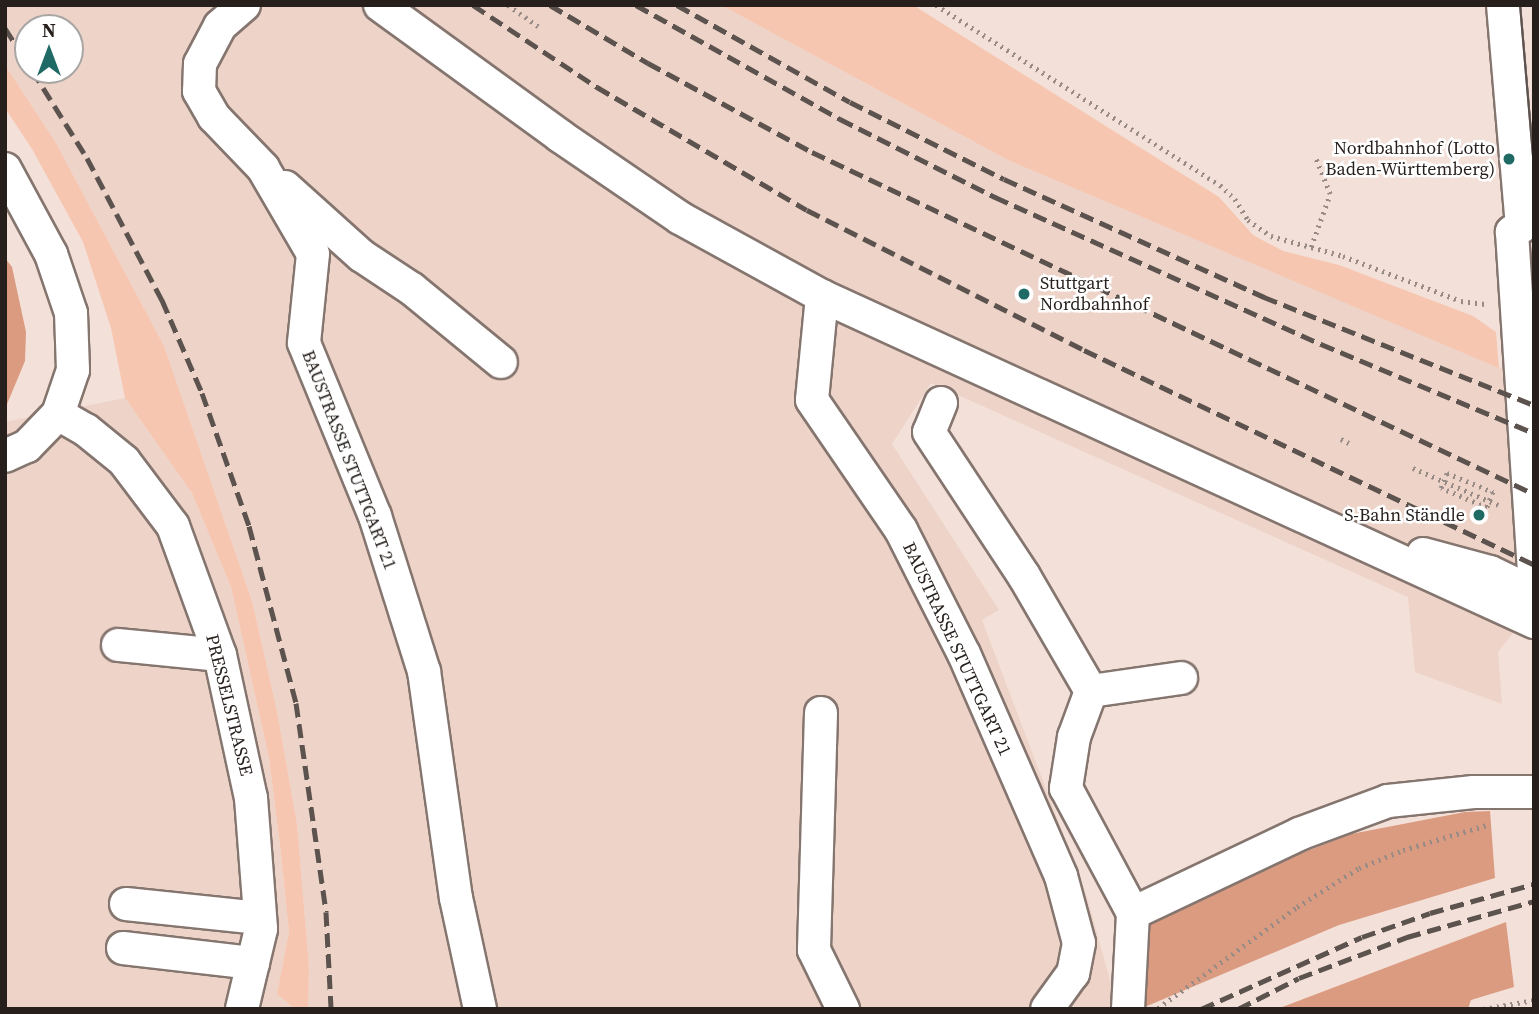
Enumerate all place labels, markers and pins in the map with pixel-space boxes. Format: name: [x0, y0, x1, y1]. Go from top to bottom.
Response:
place label: Nordbahnhof (Lotto Baden-Württemberg): [1325, 138, 1495, 180]
marker: Nordbahnhof (Lotto Baden-Württemberg): [1501, 151, 1517, 167]
place label: Stuttgart Nordbahnhof: [1040, 273, 1149, 316]
marker: Stuttgart Nordbahnhof: [1014, 284, 1034, 304]
place label: S-Bahn Ständle: [1344, 504, 1465, 526]
marker: S-Bahn Ständle: [1471, 507, 1487, 523]

